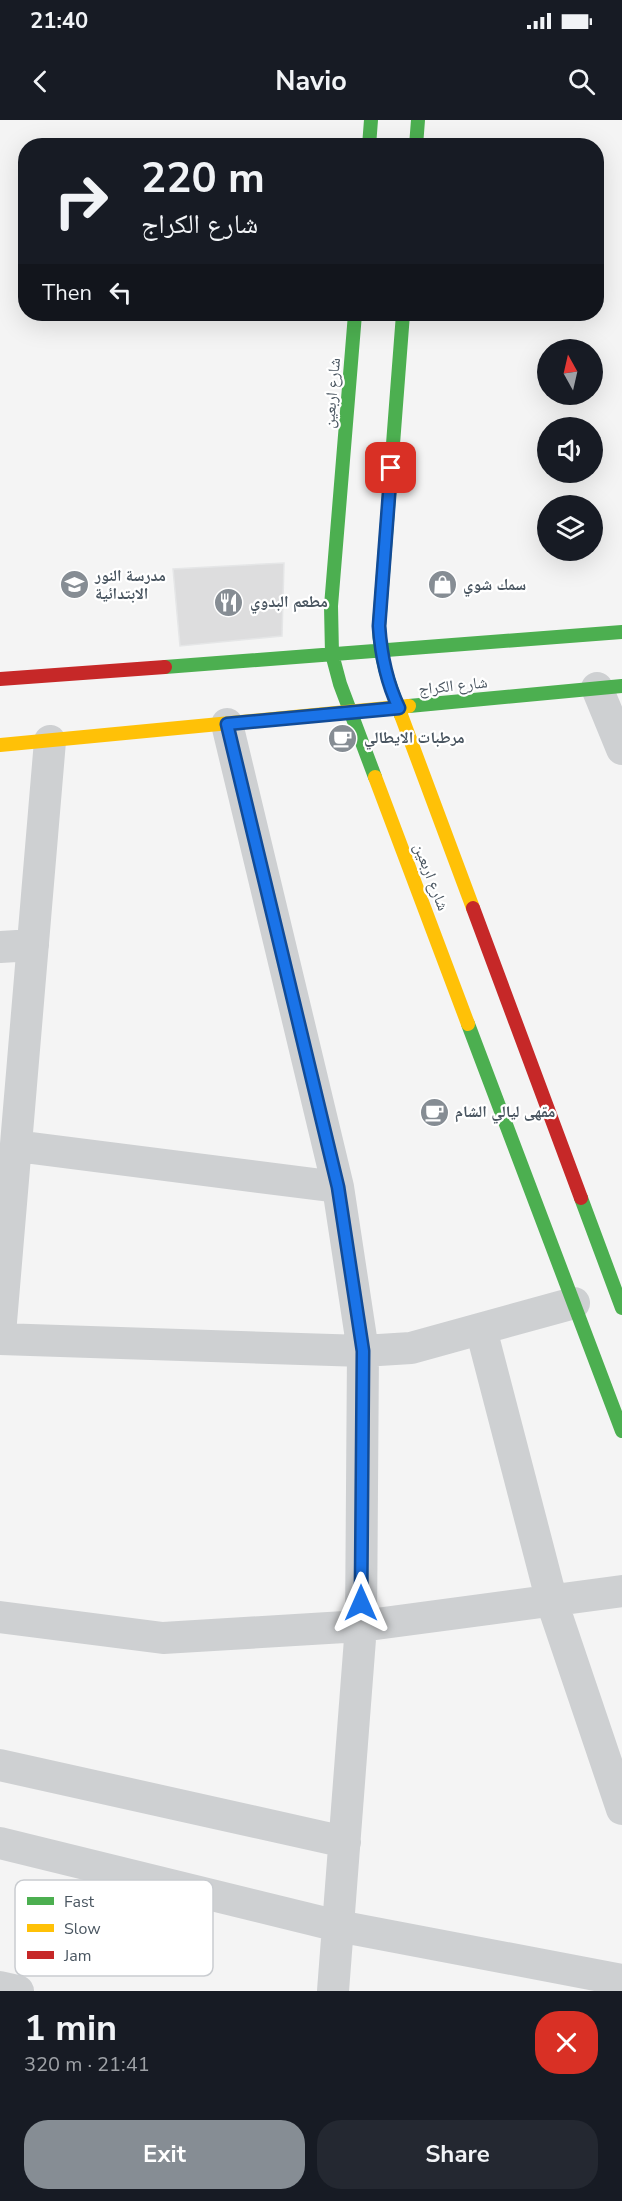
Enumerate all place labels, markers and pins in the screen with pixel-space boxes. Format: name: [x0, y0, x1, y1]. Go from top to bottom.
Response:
pin: [365, 442, 416, 493]
place label: مدرسة النور الابتدائية: [94, 565, 166, 605]
school or university icon: مدرسة النور الابتدائية: [58, 569, 90, 601]
shop icon: سمك شوي: [426, 569, 458, 601]
place label: سمك شوي: [463, 574, 526, 597]
restaurant icon: مطعم البدوي: [213, 586, 245, 618]
place label: مطعم البدوي: [250, 591, 328, 614]
cafe icon: مرطبات الايطالي: [327, 722, 359, 754]
place label: مرطبات الايطالي: [364, 727, 465, 750]
cafe icon: مقهى ليالي الشام: [418, 1096, 450, 1128]
place label: مقهى ليالي الشام: [455, 1101, 555, 1124]

